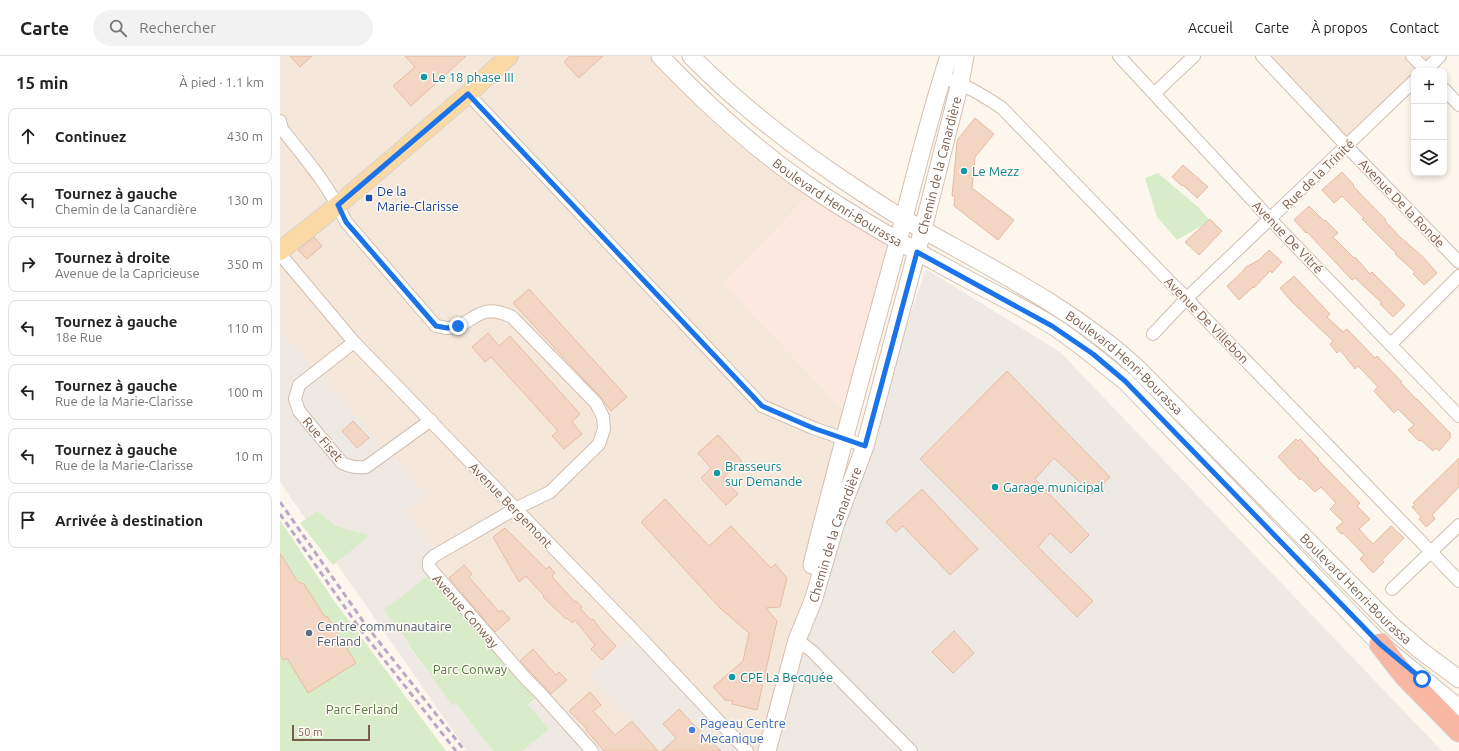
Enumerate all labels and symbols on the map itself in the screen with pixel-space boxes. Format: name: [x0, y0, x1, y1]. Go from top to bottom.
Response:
place label: Le 18 phase III: [432, 70, 514, 84]
marker: Le 18 phase III: [419, 72, 429, 82]
street label: Chemin de la Canardière: [915, 95, 963, 236]
street label: Rue de la Trinité: [1279, 136, 1357, 212]
street label: Boulevard Henri-Bourassa: [770, 156, 905, 249]
street label: Avenue De la Ronde: [1356, 156, 1448, 250]
place label: Le Mezz: [972, 164, 1019, 178]
marker: Le Mezz: [959, 166, 969, 176]
place label: De la Marie-Clarisse: [377, 184, 459, 213]
marker: De la Marie-Clarisse: [364, 193, 374, 203]
street label: Avenue De Vitré: [1250, 198, 1326, 276]
street label: Avenue De Villebon: [1162, 274, 1252, 366]
street label: Boulevard Henri-Bourassa: [1063, 308, 1186, 417]
route end: [449, 317, 467, 335]
street label: Rue Fiset: [300, 414, 346, 464]
street label: Avenue Bergemont: [467, 459, 555, 551]
place label: Brasseurs sur Demande: [725, 459, 802, 488]
street label: Chemin de la Canardière: [806, 465, 864, 604]
marker: Brasseurs sur Demande: [712, 468, 722, 478]
place label: Garage municipal: [1003, 480, 1104, 494]
marker: Garage municipal: [990, 482, 1000, 492]
street label: Boulevard Henri-Bourassa: [1297, 530, 1414, 647]
street label: Avenue Conway: [430, 571, 502, 651]
place label: Centre communautaire Ferland: [317, 619, 452, 648]
marker: Centre communautaire Ferland: [304, 628, 314, 638]
park label: Parc Conway: [433, 662, 507, 676]
place label: CPE La Becquée: [740, 670, 833, 684]
route start: [1413, 670, 1431, 688]
marker: CPE La Becquée: [727, 672, 737, 682]
park label: Parc Ferland: [326, 702, 398, 716]
place label: Pageau Centre Mecanique: [700, 716, 786, 745]
scale bar: [292, 723, 370, 742]
marker: Pageau Centre Mecanique: [687, 725, 697, 735]

